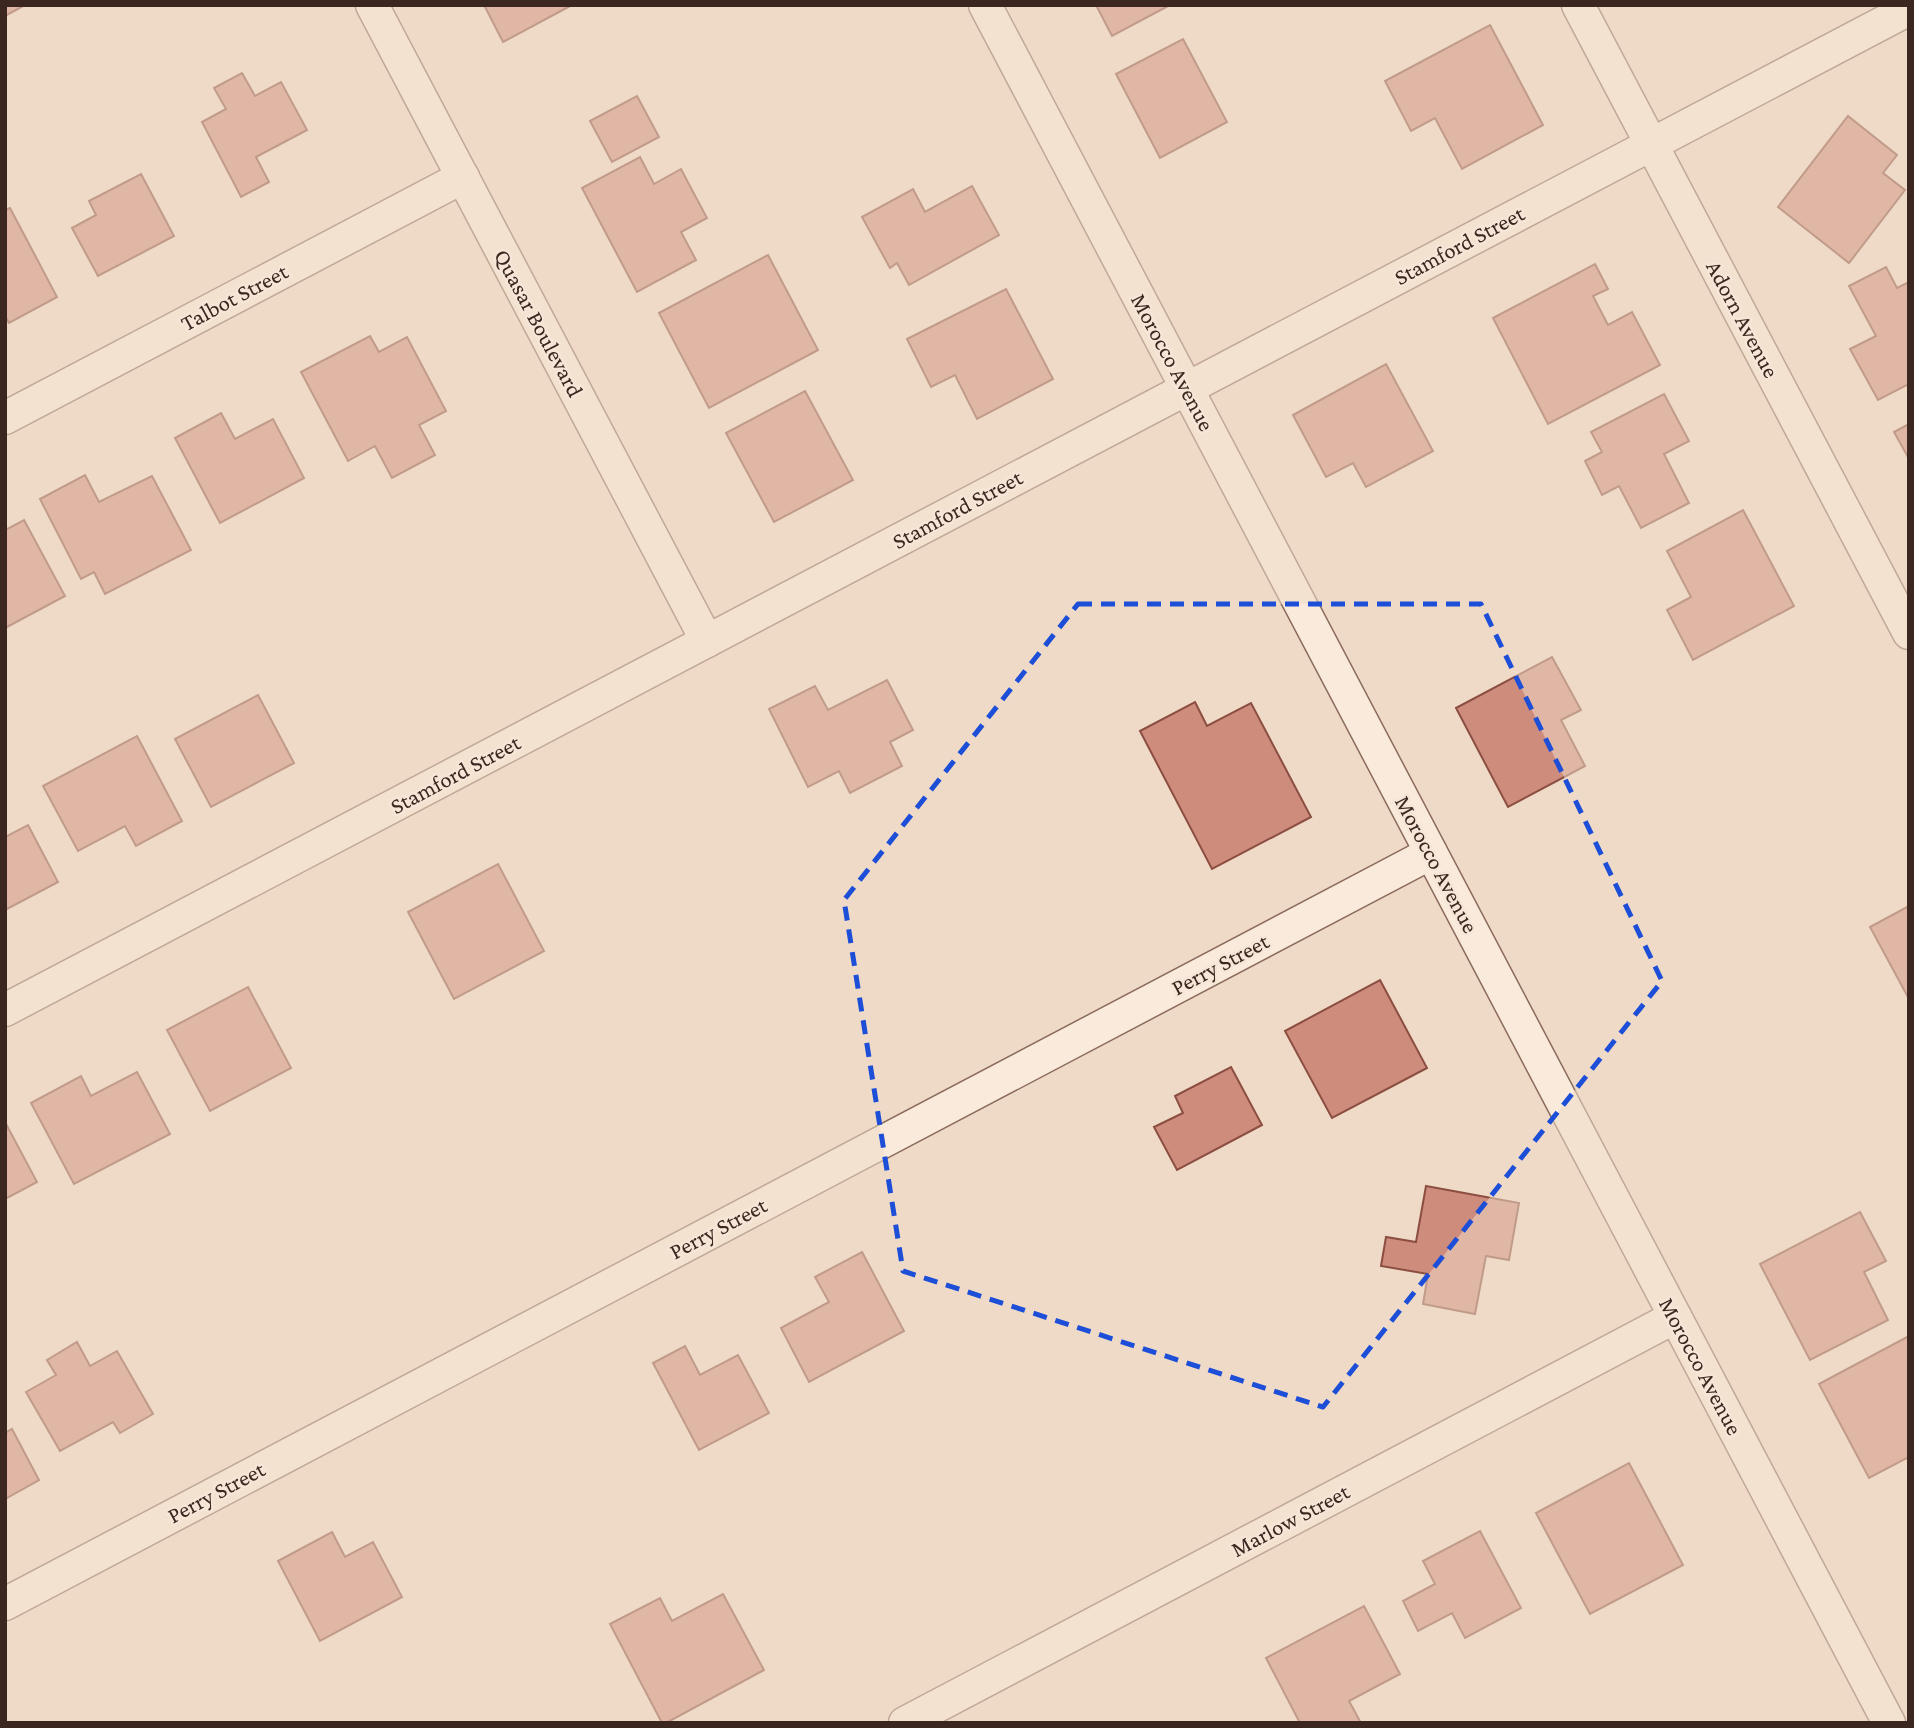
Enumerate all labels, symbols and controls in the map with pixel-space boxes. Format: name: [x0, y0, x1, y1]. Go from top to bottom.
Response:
street label: Stamford Street: [1390, 200, 1529, 290]
street label: Quasar Boulevard: [489, 245, 589, 401]
street label: Adorn Avenue: [1701, 256, 1785, 382]
street label: Talbot Street: [176, 258, 292, 336]
street label: Morocco Avenue: [1126, 289, 1220, 435]
street label: Stamford Street: [888, 464, 1027, 554]
street label: Stamford Street: [386, 729, 525, 819]
street label: Morocco Avenue: [1390, 791, 1484, 937]
street label: Perry Street: [1167, 927, 1273, 1000]
street label: Perry Street: [665, 1191, 771, 1264]
street label: Morocco Avenue: [1654, 1293, 1748, 1439]
street label: Perry Street: [163, 1455, 269, 1528]
street label: Marlow Street: [1226, 1478, 1354, 1562]

